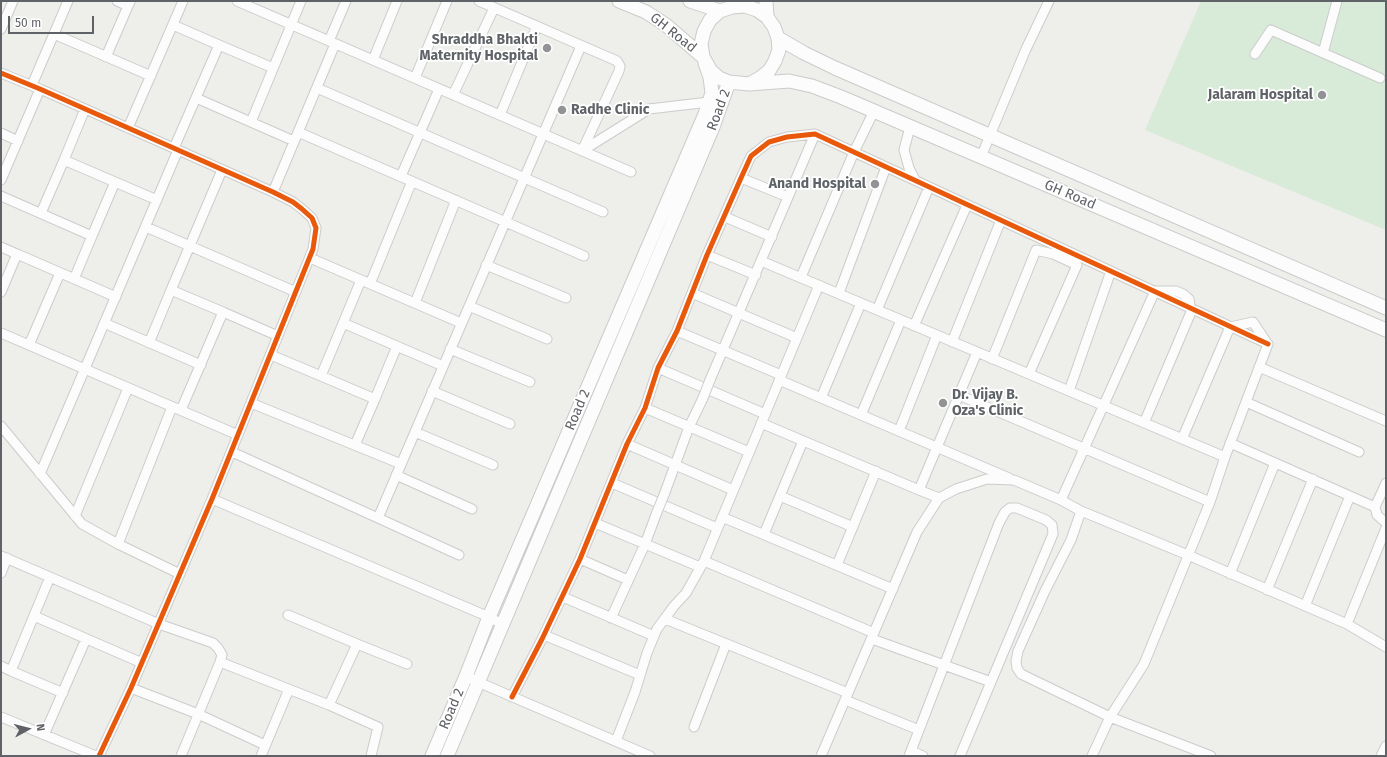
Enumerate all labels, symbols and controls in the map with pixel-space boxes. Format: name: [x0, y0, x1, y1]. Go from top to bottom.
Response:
scale bar: [10, 8, 96, 34]
street label: GH Road: [646, 10, 700, 56]
text: 50 m: [15, 16, 41, 30]
place label: Shraddha Bhakti Maternity Hospital: [419, 32, 538, 64]
marker: Shraddha Bhakti Maternity Hospital: [541, 42, 553, 54]
street label: Road 2: [704, 87, 734, 133]
place label: Jalaram Hospital: [1208, 87, 1313, 103]
marker: Jalaram Hospital: [1316, 89, 1328, 101]
place label: Radhe Clinic: [571, 102, 649, 118]
marker: Radhe Clinic: [556, 104, 568, 116]
place label: Anand Hospital: [769, 176, 866, 192]
street label: GH Road: [1042, 177, 1098, 213]
marker: Anand Hospital: [869, 178, 881, 190]
street label: Road 2: [562, 387, 594, 433]
place label: Dr. Vijay B. Oza's Clinic: [952, 387, 1023, 420]
marker: Dr. Vijay B. Oza's Clinic: [937, 397, 949, 409]
street label: Road 2: [436, 686, 468, 732]
north arrow: [8, 709, 48, 749]
text: N: [34, 723, 47, 732]

